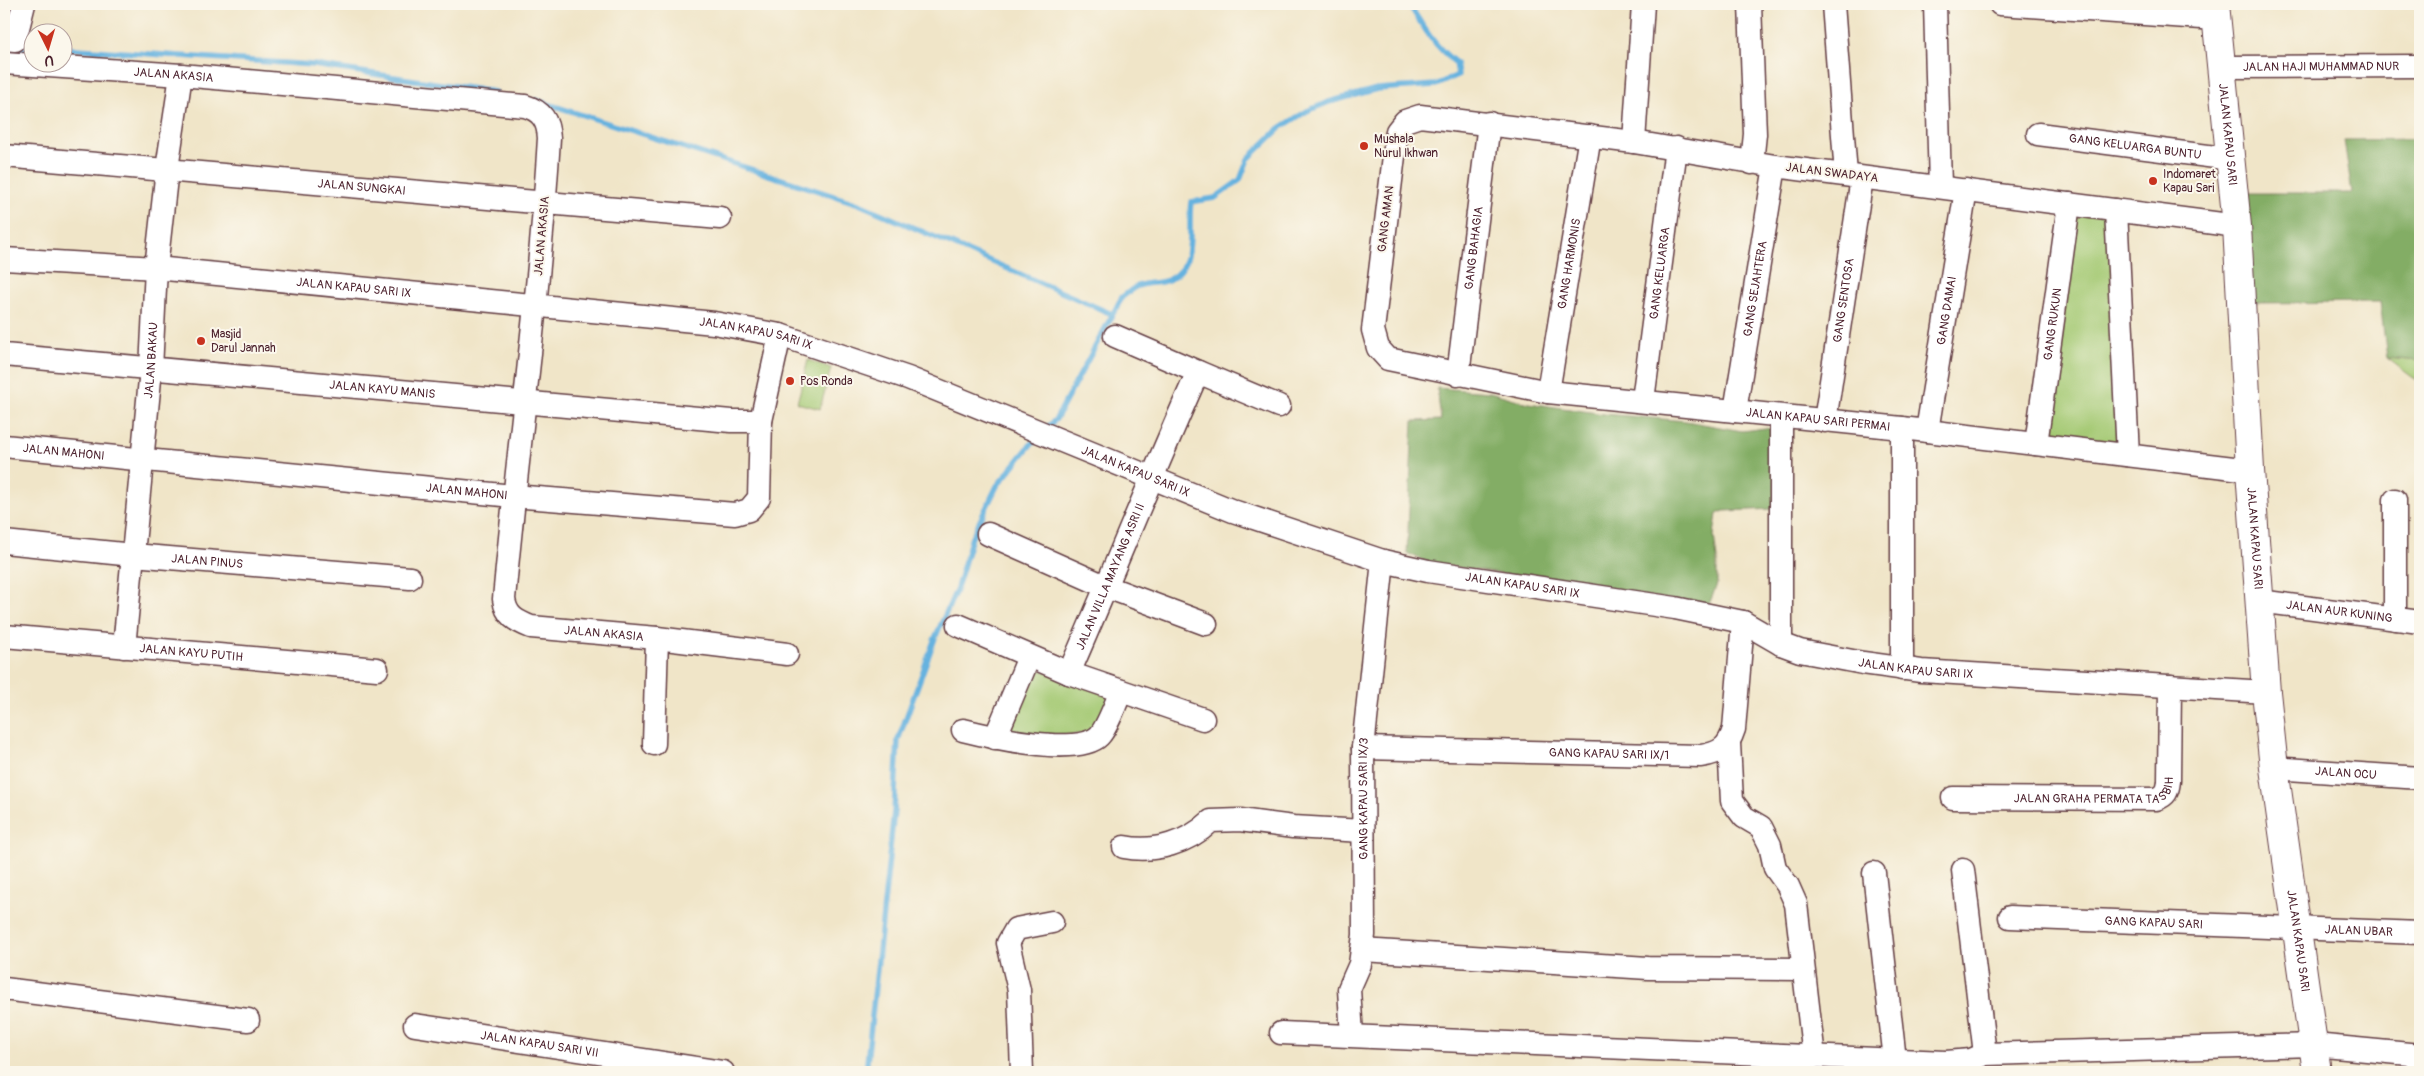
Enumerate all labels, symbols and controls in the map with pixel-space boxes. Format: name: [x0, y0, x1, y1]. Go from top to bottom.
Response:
north arrow: [22, 22, 72, 72]
text: U: [44, 52, 54, 69]
street label: JALAN HAJI MUHAMMAD NUR: [2243, 59, 2399, 74]
street label: JALAN AKASIA: [133, 64, 214, 85]
street label: JALAN KAPAU SARI: [2215, 83, 2240, 186]
street label: GANG KELUARGA BUNTU: [2068, 131, 2202, 163]
place label: Mushala Nurul Ikhwan: [1374, 132, 1438, 161]
marker: Mushala Nurul Ikhwan: [1358, 140, 1370, 152]
street label: JALAN SWADAYA: [1785, 160, 1879, 186]
place label: Indomaret Kapau Sari: [2163, 167, 2216, 196]
marker: Indomaret Kapau Sari: [2147, 175, 2159, 187]
street label: JALAN SUNGKAI: [317, 176, 406, 198]
street label: GANG AMAN: [1374, 185, 1398, 253]
street label: JALAN AKASIA: [531, 195, 553, 276]
street label: GANG BAHAGIA: [1461, 205, 1486, 290]
street label: GANG HARMONIS: [1554, 217, 1584, 310]
street label: GANG KELUARGA: [1646, 226, 1673, 320]
street label: GANG SEJAHTERA: [1740, 240, 1770, 337]
street label: GANG SENTOSA: [1830, 257, 1857, 344]
street label: JALAN KAPAU SARI IX: [296, 274, 412, 301]
street label: GANG DAMAI: [1934, 275, 1959, 346]
street label: GANG RUKUN: [2040, 287, 2065, 361]
street label: JALAN KAPAU SARI IX: [699, 314, 815, 353]
street label: JALAN BAKAU: [141, 322, 161, 399]
place label: Masjid Darul Jannah: [211, 327, 276, 356]
marker: Masjid Darul Jannah: [195, 335, 207, 347]
place label: Pos Ronda: [800, 374, 853, 389]
marker: Pos Ronda: [784, 375, 796, 387]
street label: JALAN KAYU MANIS: [329, 377, 436, 402]
street label: JALAN KAPAU SARI PERMAI: [1745, 405, 1891, 434]
street label: JALAN MAHONI: [22, 440, 105, 463]
street label: JALAN KAPAU SARI IX: [1079, 442, 1192, 500]
street label: JALAN MAHONI: [425, 480, 508, 503]
street label: JALAN KAPAU SARI: [2244, 487, 2266, 590]
street label: JALAN VILLA MAYANG ASRI II: [1073, 501, 1148, 652]
street label: JALAN PINUS: [171, 551, 244, 572]
street label: JALAN KAPAU SARI IX: [1464, 569, 1581, 601]
street label: JALAN AUR KUNING: [2285, 597, 2393, 626]
street label: JALAN AKASIA: [564, 622, 645, 644]
street label: JALAN KAYU PUTIH: [139, 641, 244, 665]
street label: JALAN KAPAU SARI IX: [1857, 655, 1974, 682]
street label: GANG KAPAU SARI IX/3: [1355, 737, 1372, 860]
street label: GANG KAPAU SARI IX/1: [1549, 745, 1669, 763]
street label: JALAN OCU: [2314, 763, 2377, 783]
street label: JALAN GRAHA PERMATA TASBIH: [2014, 776, 2177, 807]
street label: JALAN KAPAU SARI: [2284, 889, 2313, 993]
street label: GANG KAPAU SARI: [2104, 913, 2203, 932]
street label: JALAN UBAR: [2324, 922, 2393, 939]
street label: JALAN KAPAU SARI VII: [479, 1028, 600, 1060]

